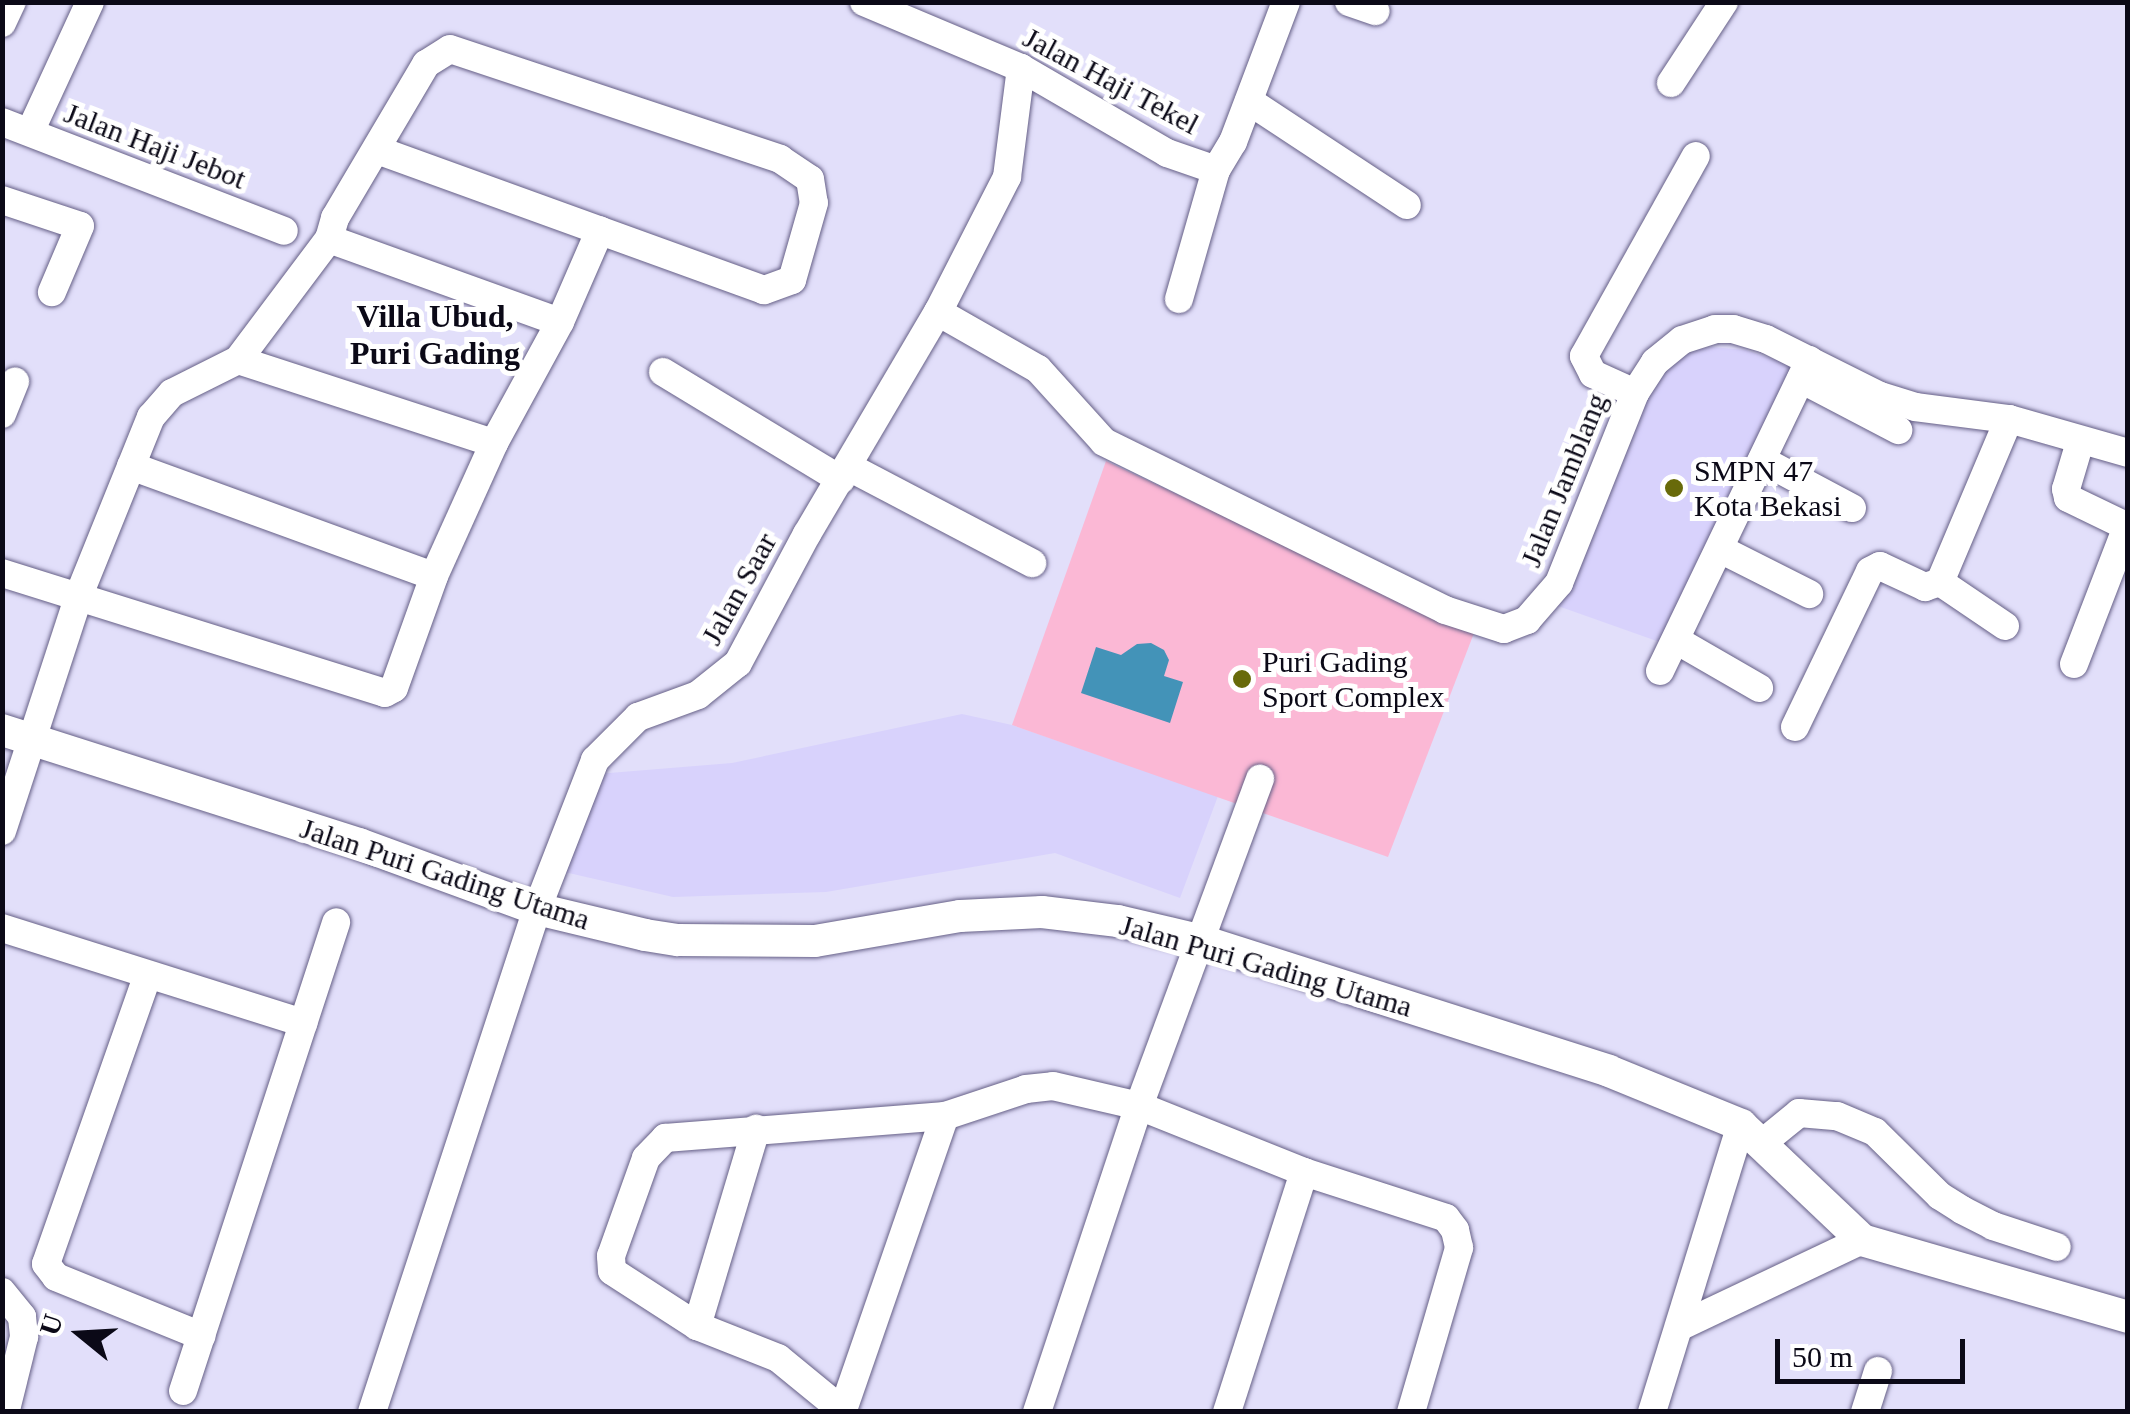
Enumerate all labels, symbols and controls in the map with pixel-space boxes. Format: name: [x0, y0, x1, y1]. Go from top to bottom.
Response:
street label: Jalan Haji Tekel: [1017, 19, 1205, 143]
street label: Jalan Haji Jebot: [59, 95, 251, 197]
district label: Villa Ubud, Puri Gading: [350, 298, 520, 373]
street label: Jalan Jamblang: [1513, 388, 1615, 572]
place label: SMPN 47 Kota Bekasi: [1694, 453, 1841, 524]
marker: SMPN 47 Kota Bekasi: [1663, 477, 1685, 499]
street label: Jalan Saar: [694, 527, 784, 651]
place label: Puri Gading Sport Complex: [1262, 644, 1445, 714]
marker: Puri Gading Sport Complex: [1231, 668, 1253, 690]
street label: Jalan Puri Gading Utama: [296, 810, 594, 938]
street label: Jalan Puri Gading Utama: [1116, 907, 1416, 1025]
north arrow: [30, 1284, 130, 1384]
text: U: [33, 1310, 69, 1339]
scale bar: [1780, 1319, 1970, 1381]
text: 50 m: [1792, 1340, 1853, 1373]

